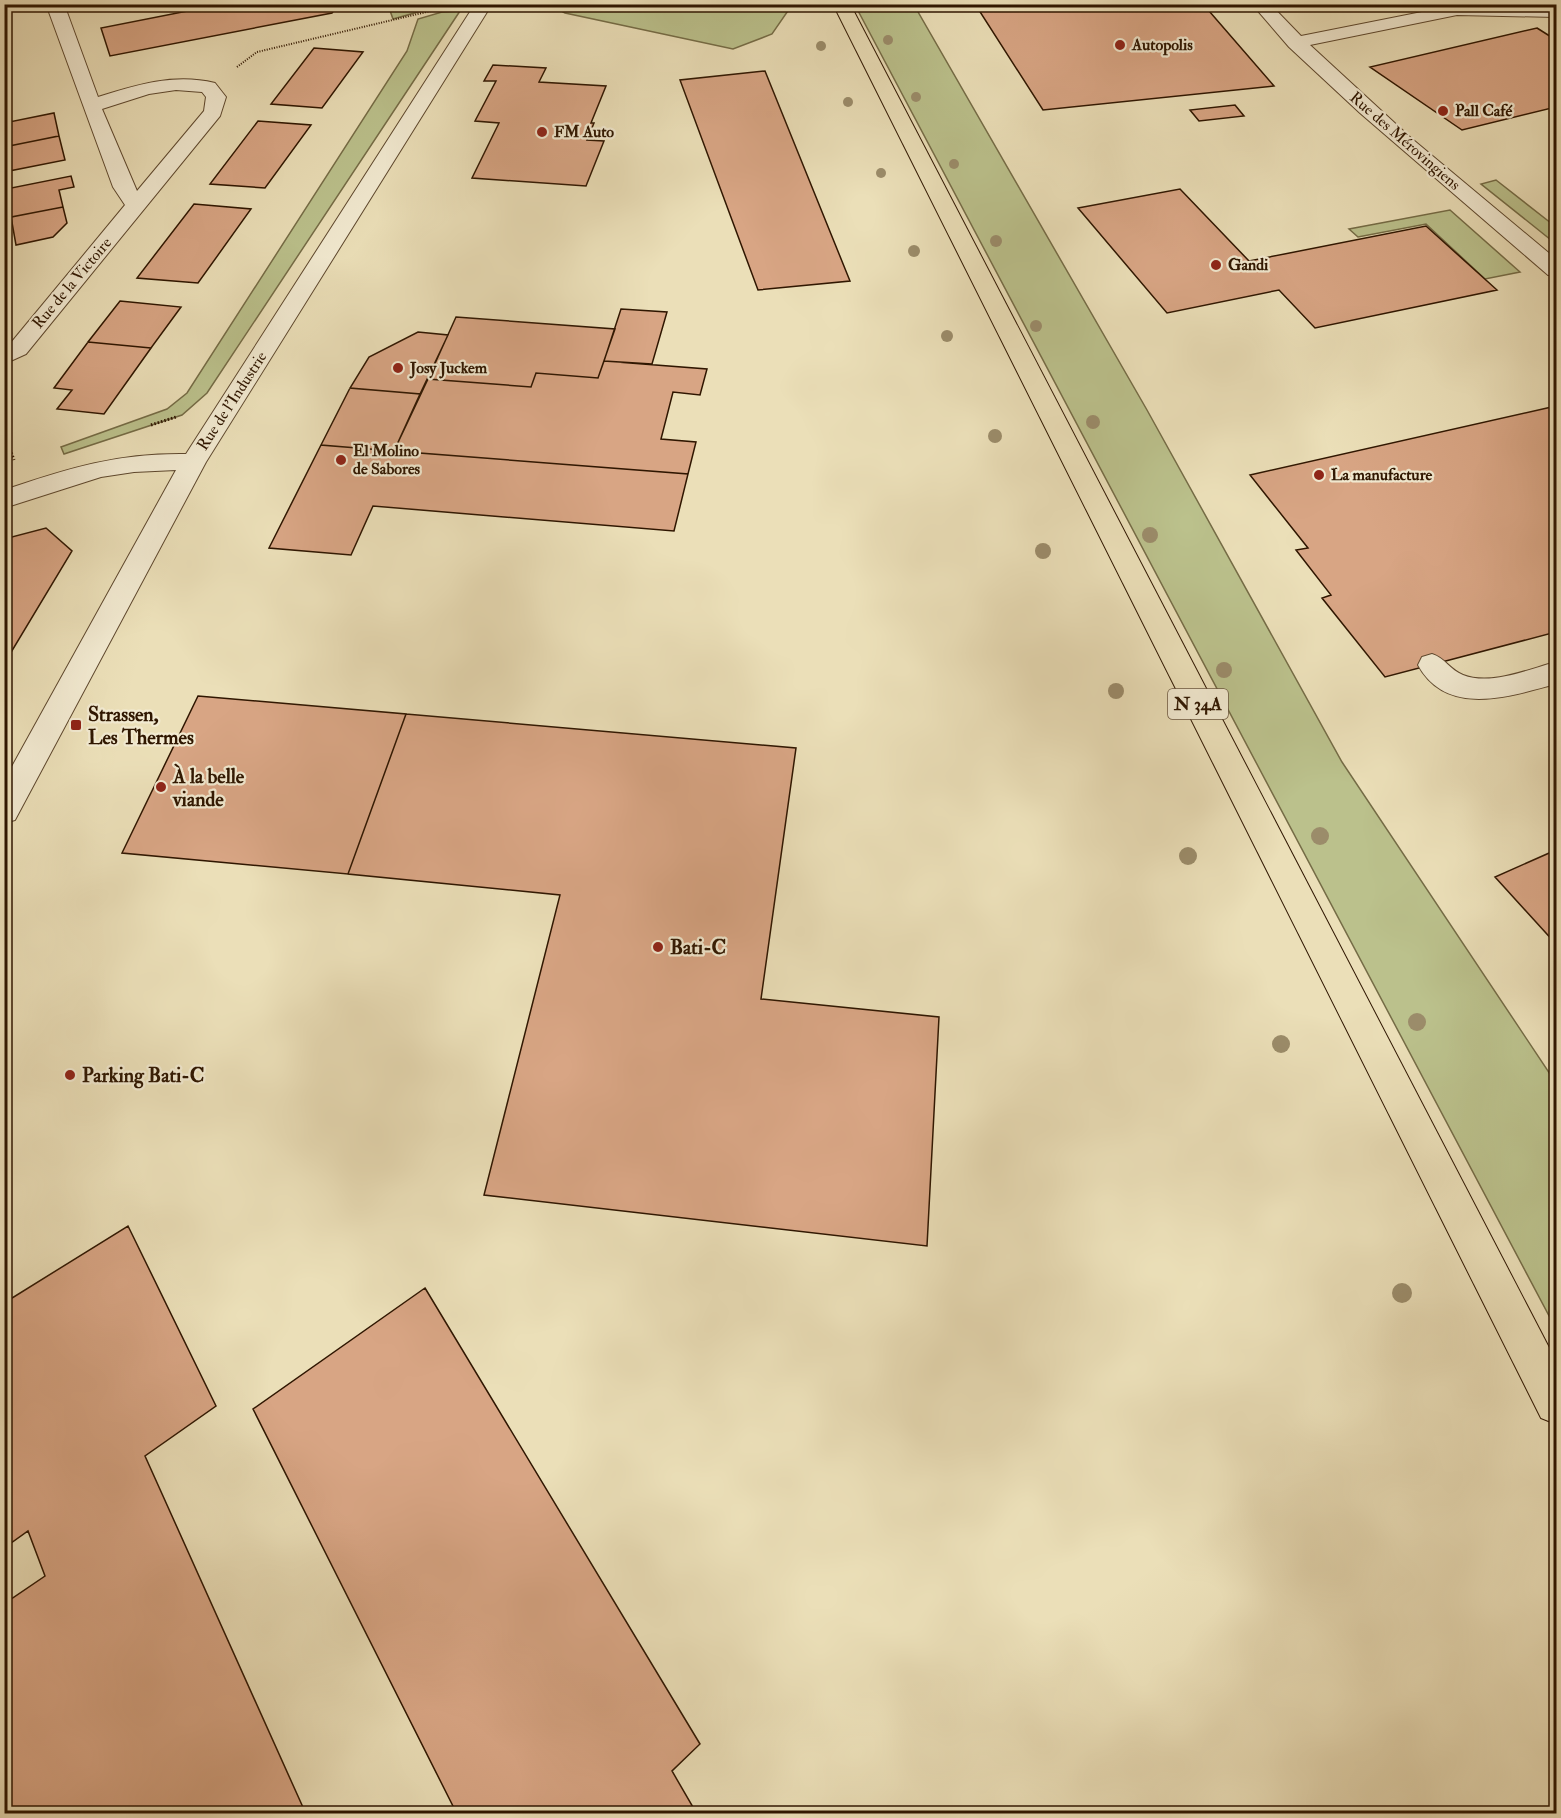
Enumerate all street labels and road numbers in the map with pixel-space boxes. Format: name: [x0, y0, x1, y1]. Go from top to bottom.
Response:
street label: Rue des Mérovingiens: [1345, 87, 1465, 195]
street label: Rue de la Victoire: [28, 233, 116, 333]
street label: Rue de l'Industrie: [193, 347, 272, 454]
road number: N 34A: [1168, 689, 1228, 719]

